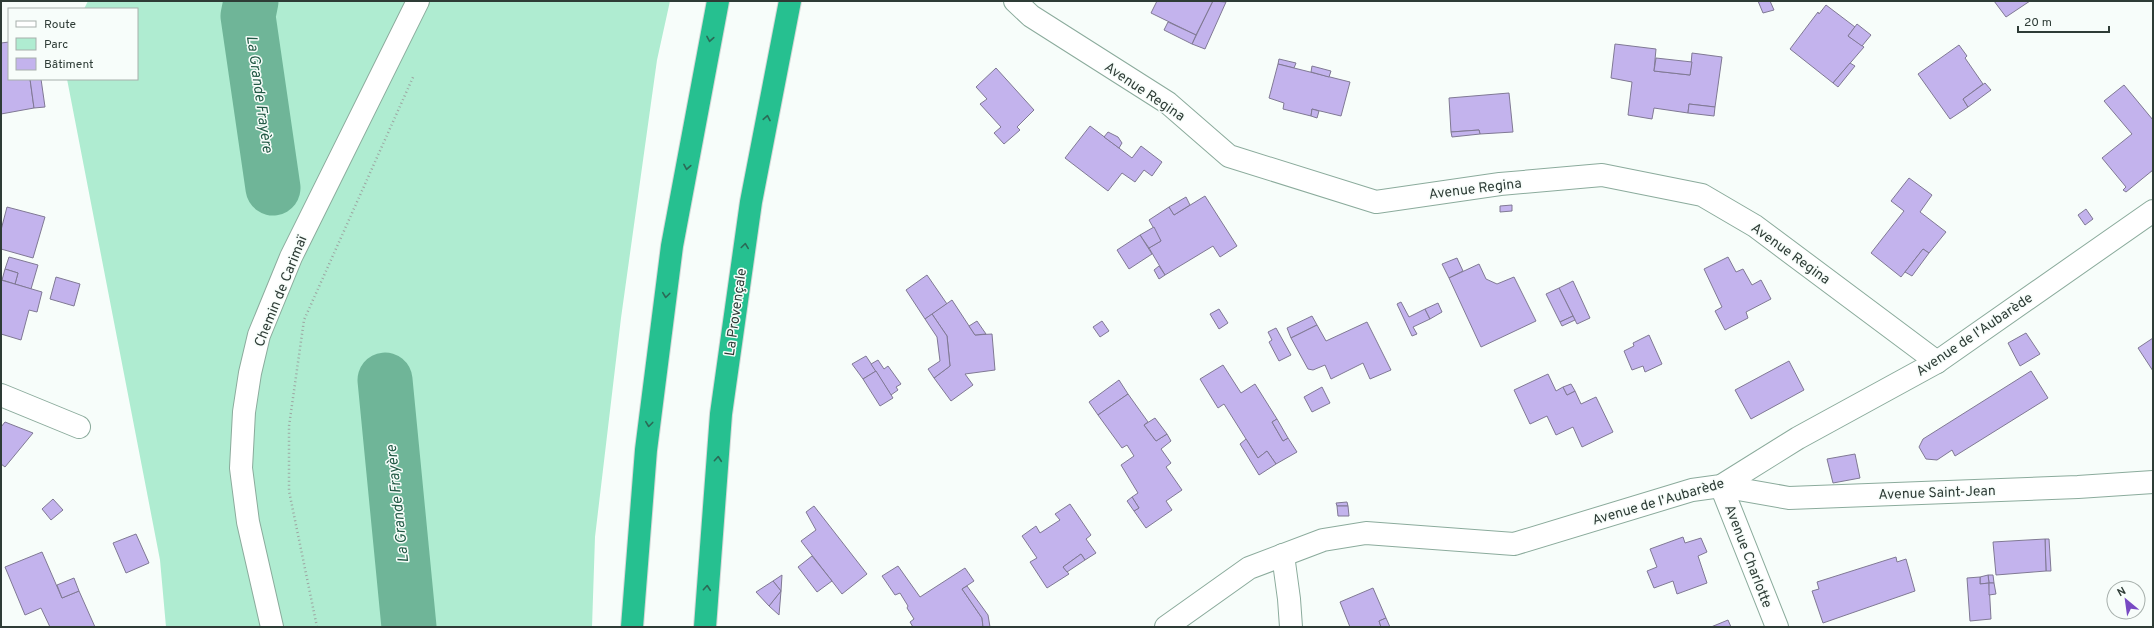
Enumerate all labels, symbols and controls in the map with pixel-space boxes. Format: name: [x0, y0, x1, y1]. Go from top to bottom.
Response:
legend: [8, 8, 138, 80]
scale bar: [2018, 8, 2109, 34]
text: 20 m: [2024, 15, 2052, 31]
text: Route: [44, 17, 76, 33]
water label: La Grande Frayère: [241, 34, 276, 154]
one-way arrow: [706, 36, 715, 42]
text: Parc: [44, 37, 68, 53]
text: Bâtiment: [44, 57, 94, 73]
street label: Avenue Regina: [1101, 59, 1188, 125]
one-way arrow: [763, 115, 771, 121]
one-way arrow: [683, 164, 691, 170]
street label: Avenue Regina: [1428, 175, 1523, 204]
street label: Avenue Regina: [1747, 220, 1833, 289]
street label: Chemin de Carimaï: [251, 233, 312, 350]
one-way arrow: [740, 243, 749, 249]
street label: La Provençale: [722, 267, 751, 357]
street label: Avenue de l'Aubarède: [1913, 290, 2036, 381]
one-way arrow: [662, 292, 671, 298]
one-way arrow: [645, 421, 654, 427]
water label: La Grande Frayère: [383, 444, 414, 564]
one-way arrow: [713, 455, 722, 462]
street label: Avenue de l'Aubarède: [1590, 475, 1726, 529]
street label: Avenue Saint-Jean: [1878, 483, 1996, 504]
street label: Avenue Charlotte: [1720, 503, 1775, 611]
north arrow: [2106, 580, 2146, 620]
text: N: [2115, 584, 2128, 600]
one-way arrow: [703, 585, 712, 591]

